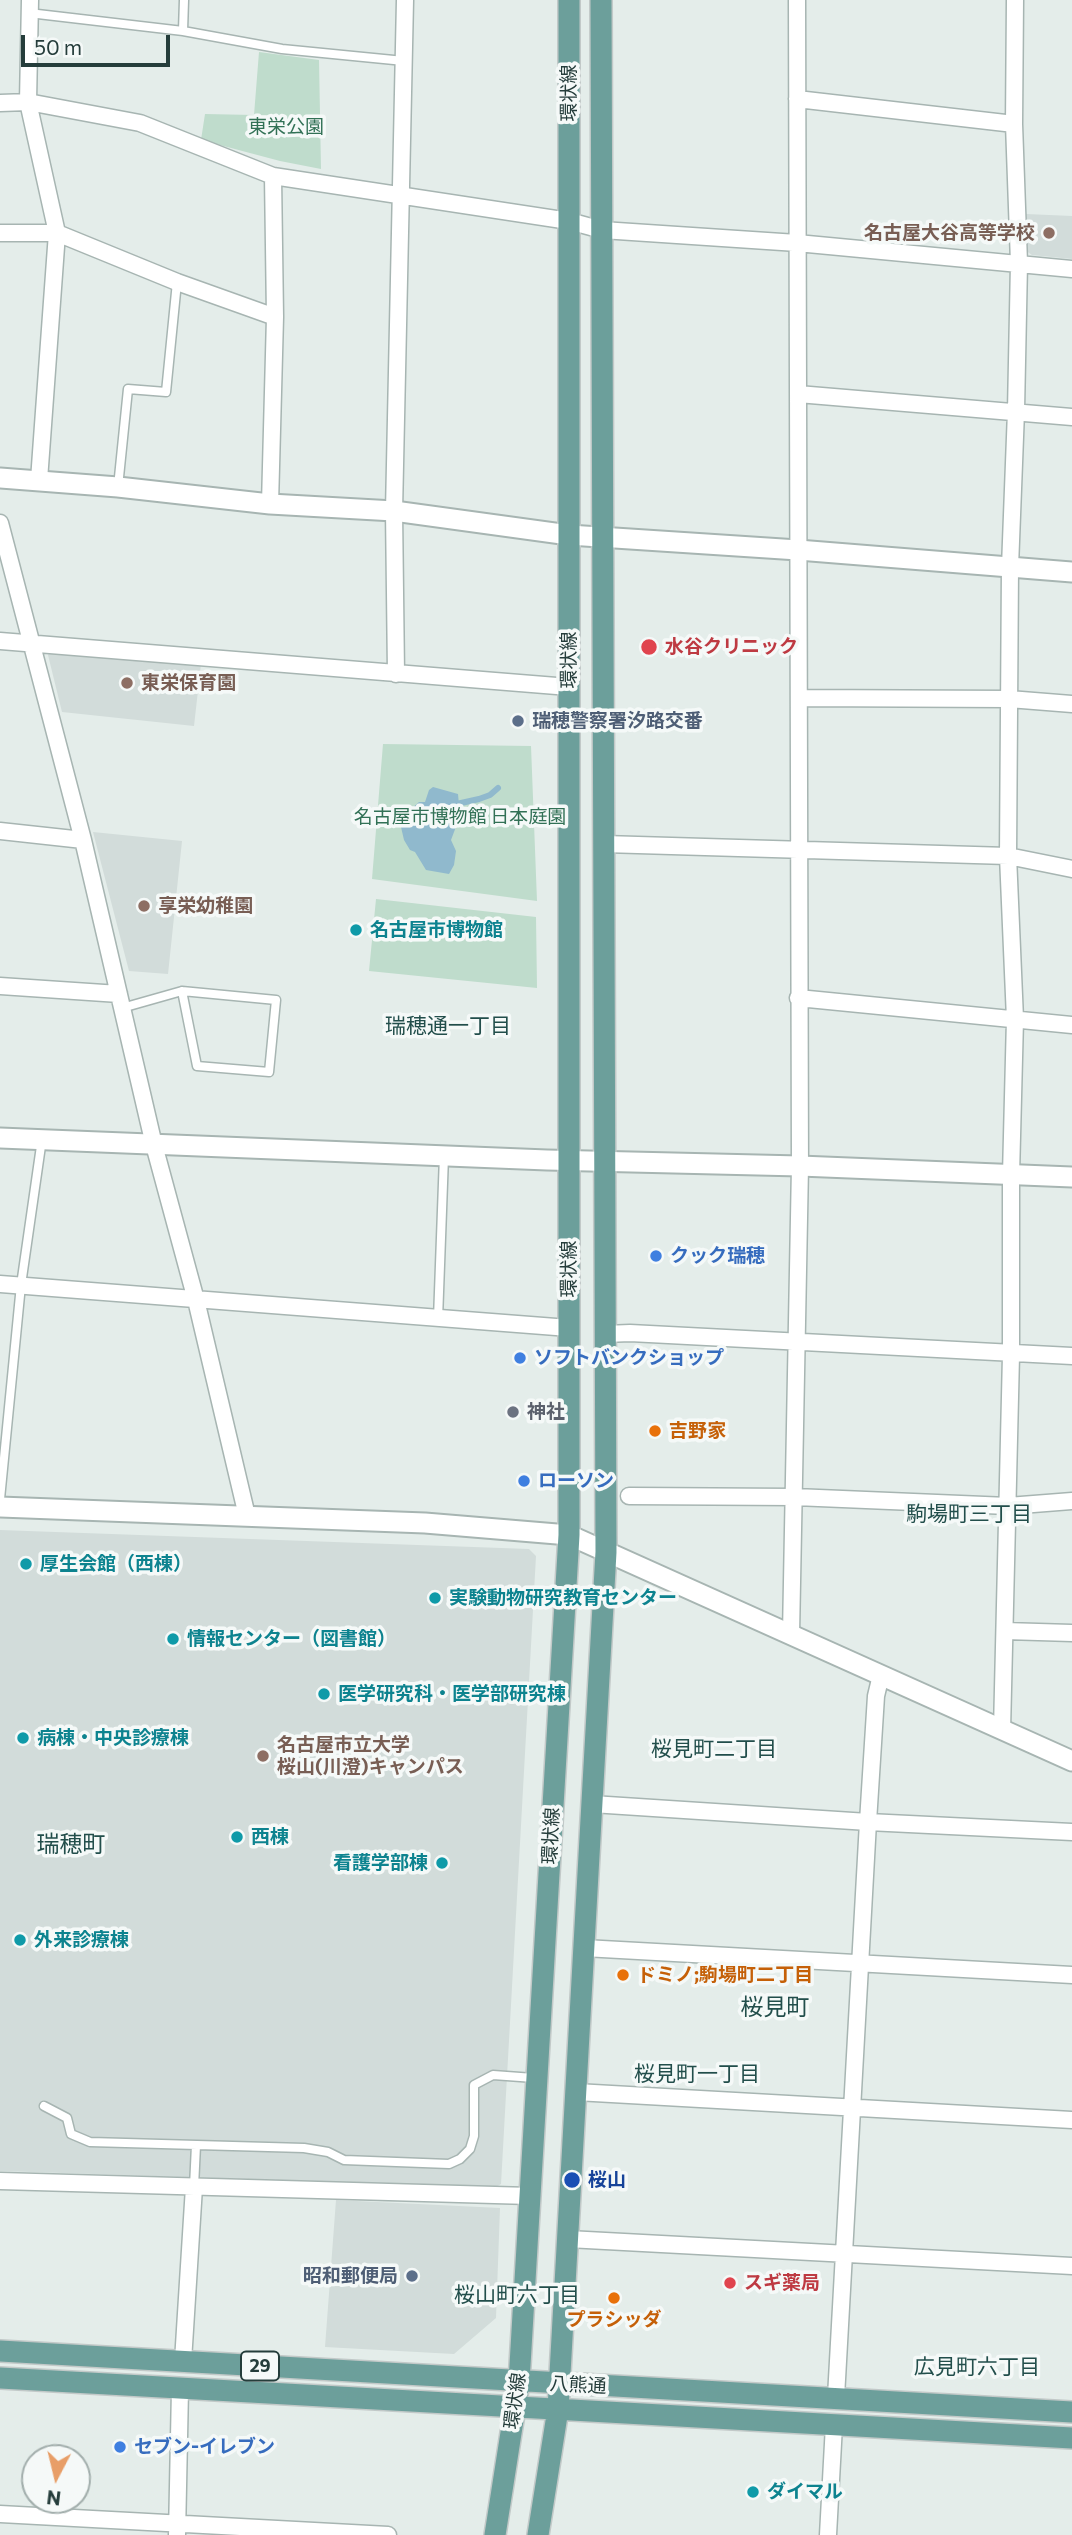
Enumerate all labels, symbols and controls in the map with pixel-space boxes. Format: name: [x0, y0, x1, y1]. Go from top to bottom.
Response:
scale bar: [24, 21, 173, 65]
text: 50 m: [34, 34, 82, 59]
street label: 環状線: [558, 65, 580, 121]
park label: 東栄公園: [248, 116, 324, 138]
place label: 名古屋大谷高等学校: [864, 222, 1035, 244]
marker: 名古屋大谷高等学校: [1041, 225, 1057, 241]
street label: 環状線: [558, 632, 580, 688]
place label: 水谷クリニック: [665, 636, 798, 658]
marker: 水谷クリニック: [639, 637, 659, 657]
place label: 東栄保育園: [141, 672, 236, 694]
marker: 東栄保育園: [119, 675, 135, 691]
place label: 瑞穂警察署汐路交番: [532, 710, 703, 732]
marker: 瑞穂警察署汐路交番: [510, 713, 526, 729]
park label: 名古屋市博物館 日本庭園: [354, 806, 566, 828]
place label: 享栄幼稚園: [158, 895, 253, 917]
marker: 享栄幼稚園: [136, 898, 152, 914]
place label: 名古屋市博物館: [370, 919, 503, 941]
marker: 名古屋市博物館: [348, 922, 364, 938]
district label: 瑞穂通一丁目: [385, 1013, 511, 1039]
street label: 環状線: [558, 1241, 580, 1297]
place label: クック瑞穂: [670, 1245, 765, 1267]
marker: クック瑞穂: [648, 1248, 664, 1264]
place label: ソフトバンクショップ: [534, 1347, 724, 1369]
marker: ソフトバンクショップ: [512, 1350, 528, 1366]
place label: 神社: [527, 1401, 565, 1423]
marker: 神社: [505, 1404, 521, 1420]
place label: 吉野家: [669, 1420, 726, 1442]
marker: 吉野家: [647, 1423, 663, 1439]
place label: ローソン: [538, 1470, 614, 1492]
marker: ローソン: [516, 1473, 532, 1489]
district label: 駒場町三丁目: [906, 1501, 1032, 1527]
place label: 厚生会館（西棟）: [40, 1553, 192, 1575]
marker: 厚生会館（西棟）: [18, 1556, 34, 1572]
place label: 実験動物研究教育センター: [449, 1587, 677, 1609]
marker: 実験動物研究教育センター: [427, 1590, 443, 1606]
place label: 情報センター（図書館）: [187, 1628, 396, 1650]
marker: 情報センター（図書館）: [165, 1631, 181, 1647]
place label: 医学研究科・医学部研究棟: [338, 1683, 566, 1705]
marker: 医学研究科・医学部研究棟: [316, 1686, 332, 1702]
place label: 病棟・中央診療棟: [37, 1727, 189, 1749]
marker: 病棟・中央診療棟: [15, 1730, 31, 1746]
place label: 名古屋市立大学 桜山(川澄)キャンパス: [277, 1734, 464, 1778]
district label: 桜見町二丁目: [651, 1736, 777, 1762]
marker: 名古屋市立大学 桜山(川澄)キャンパス: [255, 1748, 271, 1764]
street label: 環状線: [538, 1807, 564, 1865]
place label: 西棟: [251, 1826, 289, 1848]
marker: 西棟: [229, 1829, 245, 1845]
district label: 瑞穂町: [37, 1830, 105, 1858]
place label: 看護学部棟: [333, 1852, 428, 1874]
marker: 看護学部棟: [434, 1855, 450, 1871]
place label: 外来診療棟: [34, 1929, 129, 1951]
marker: 外来診療棟: [12, 1932, 28, 1948]
place label: ドミノ;駒場町二丁目: [637, 1964, 813, 1986]
marker: ドミノ;駒場町二丁目: [615, 1967, 631, 1983]
district label: 桜見町: [741, 1993, 809, 2021]
district label: 桜見町一丁目: [634, 2061, 760, 2087]
place label: 桜山: [588, 2169, 626, 2191]
marker: 桜山: [562, 2170, 582, 2190]
place label: 昭和郵便局: [303, 2265, 398, 2287]
marker: 昭和郵便局: [404, 2268, 420, 2284]
place label: スギ薬局: [744, 2272, 820, 2294]
marker: スギ薬局: [722, 2275, 738, 2291]
district label: 桜山町六丁目: [454, 2282, 580, 2308]
marker: プラシッダ: [606, 2290, 622, 2306]
place label: プラシッダ: [567, 2309, 661, 2331]
road number: 29: [241, 2352, 279, 2380]
district label: 広見町六丁目: [914, 2354, 1040, 2380]
street label: 環状線: [500, 2371, 530, 2431]
street label: 八熊通: [549, 2372, 607, 2398]
place label: セブン-イレブン: [134, 2436, 275, 2458]
marker: セブン-イレブン: [112, 2439, 128, 2455]
north arrow: [21, 2444, 91, 2514]
place label: ダイマル: [767, 2481, 843, 2503]
marker: ダイマル: [745, 2484, 761, 2500]
text: N: [45, 2486, 62, 2511]

